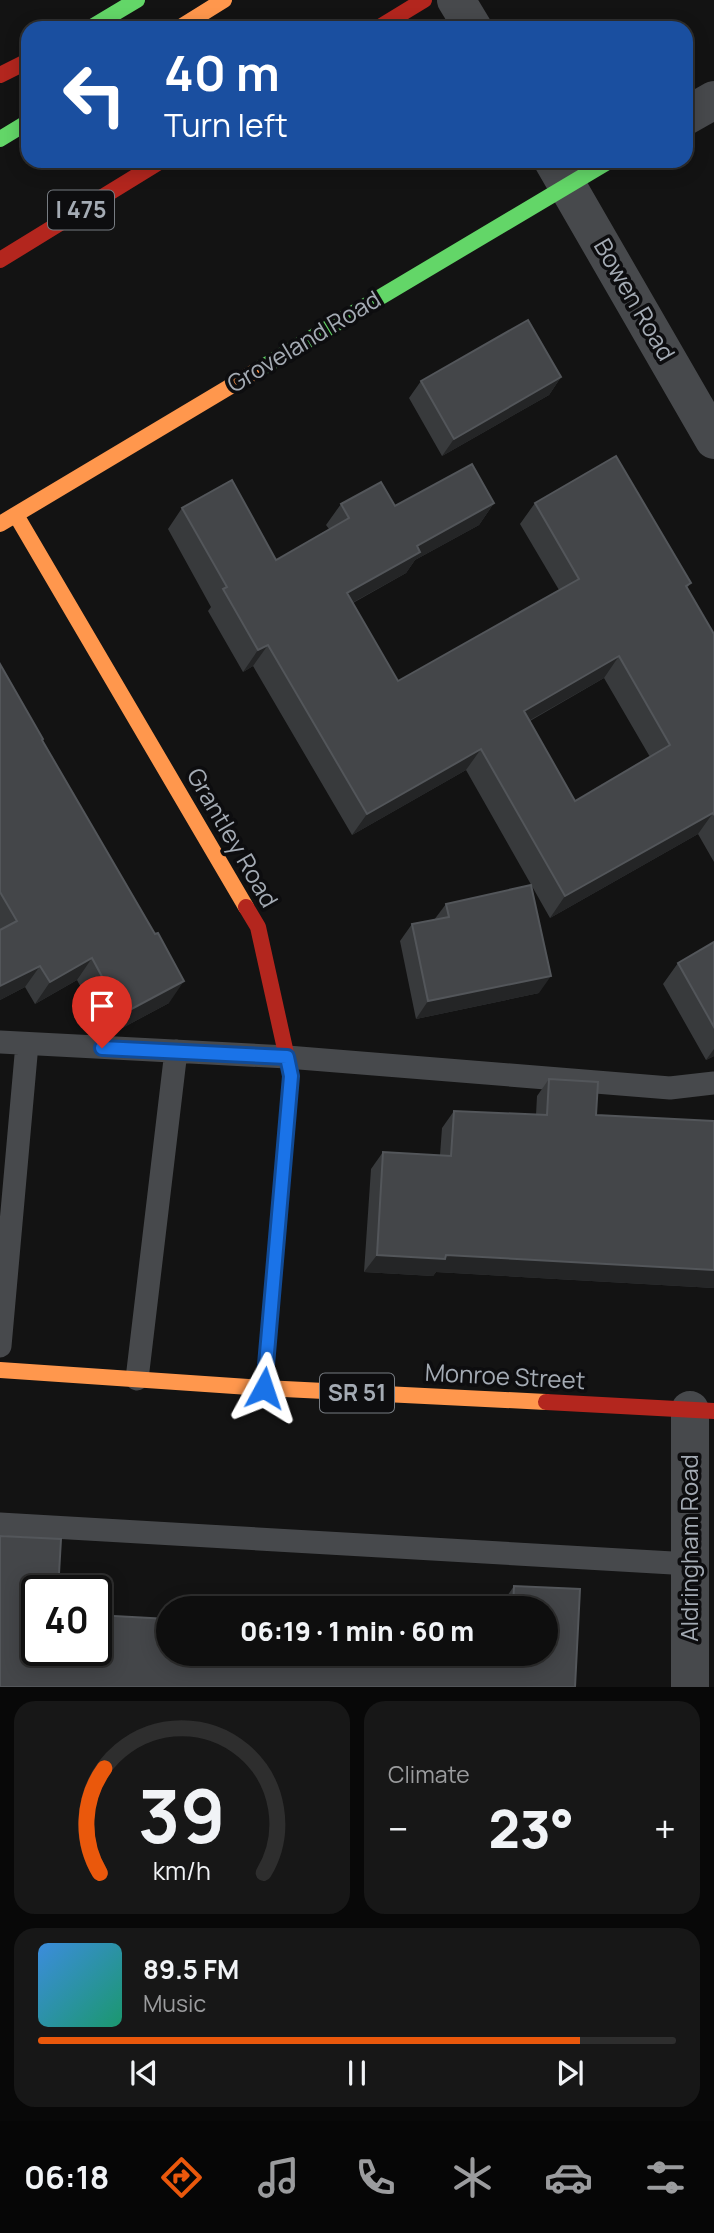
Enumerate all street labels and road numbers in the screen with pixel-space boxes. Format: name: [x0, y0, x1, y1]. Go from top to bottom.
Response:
road number: I 475: [48, 190, 114, 230]
street label: Bowen Road: [587, 232, 684, 366]
street label: Groveland Road: [220, 282, 386, 400]
street label: Grantley Road: [180, 761, 287, 913]
street label: Monroe Street: [424, 1355, 586, 1396]
road number: SR 51: [320, 1374, 394, 1412]
street label: Aldringham Road: [672, 1454, 705, 1642]

